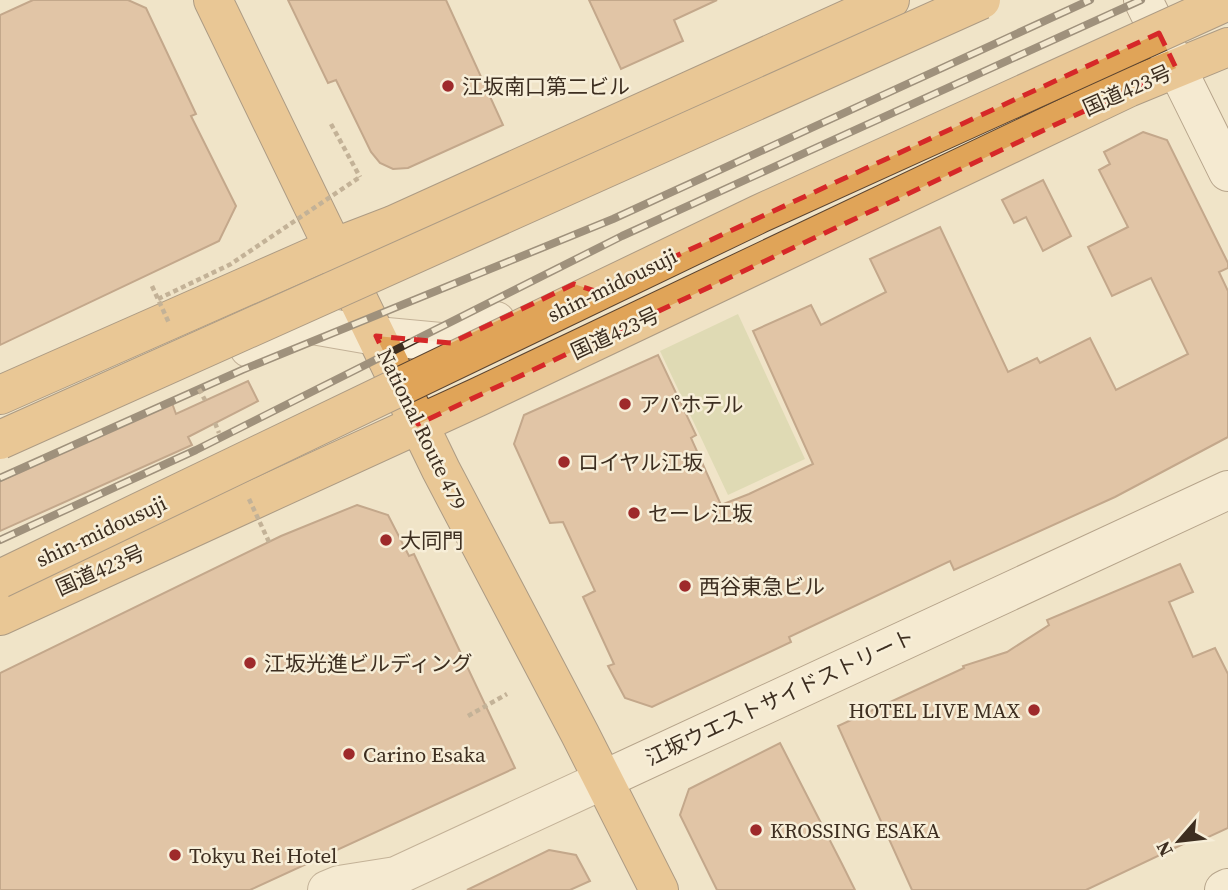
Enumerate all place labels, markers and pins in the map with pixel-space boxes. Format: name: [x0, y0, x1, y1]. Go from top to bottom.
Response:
place label: 江坂南口第二ビル: [462, 72, 630, 101]
marker: 江坂南口第二ビル: [440, 78, 456, 94]
place label: アパホテル: [639, 390, 744, 419]
marker: アパホテル: [617, 396, 633, 412]
place label: ロイヤル江坂: [578, 448, 703, 477]
marker: ロイヤル江坂: [556, 454, 572, 470]
place label: セーレ江坂: [648, 499, 753, 528]
marker: セーレ江坂: [626, 505, 642, 521]
place label: 大同門: [400, 526, 463, 555]
marker: 大同門: [378, 532, 394, 548]
place label: 西谷東急ビル: [699, 572, 825, 601]
marker: 西谷東急ビル: [677, 578, 693, 594]
place label: 江坂光進ビルディング: [264, 649, 473, 678]
marker: 江坂光進ビルディング: [242, 655, 258, 671]
place label: HOTEL LIVE MAX: [848, 696, 1020, 725]
marker: HOTEL LIVE MAX: [1026, 702, 1042, 718]
place label: Carino Esaka: [363, 740, 486, 769]
marker: Carino Esaka: [341, 746, 357, 762]
place label: KROSSING ESAKA: [770, 816, 940, 845]
marker: KROSSING ESAKA: [748, 822, 764, 838]
place label: Tokyu Rei Hotel: [189, 841, 337, 870]
marker: Tokyu Rei Hotel: [167, 847, 183, 863]

